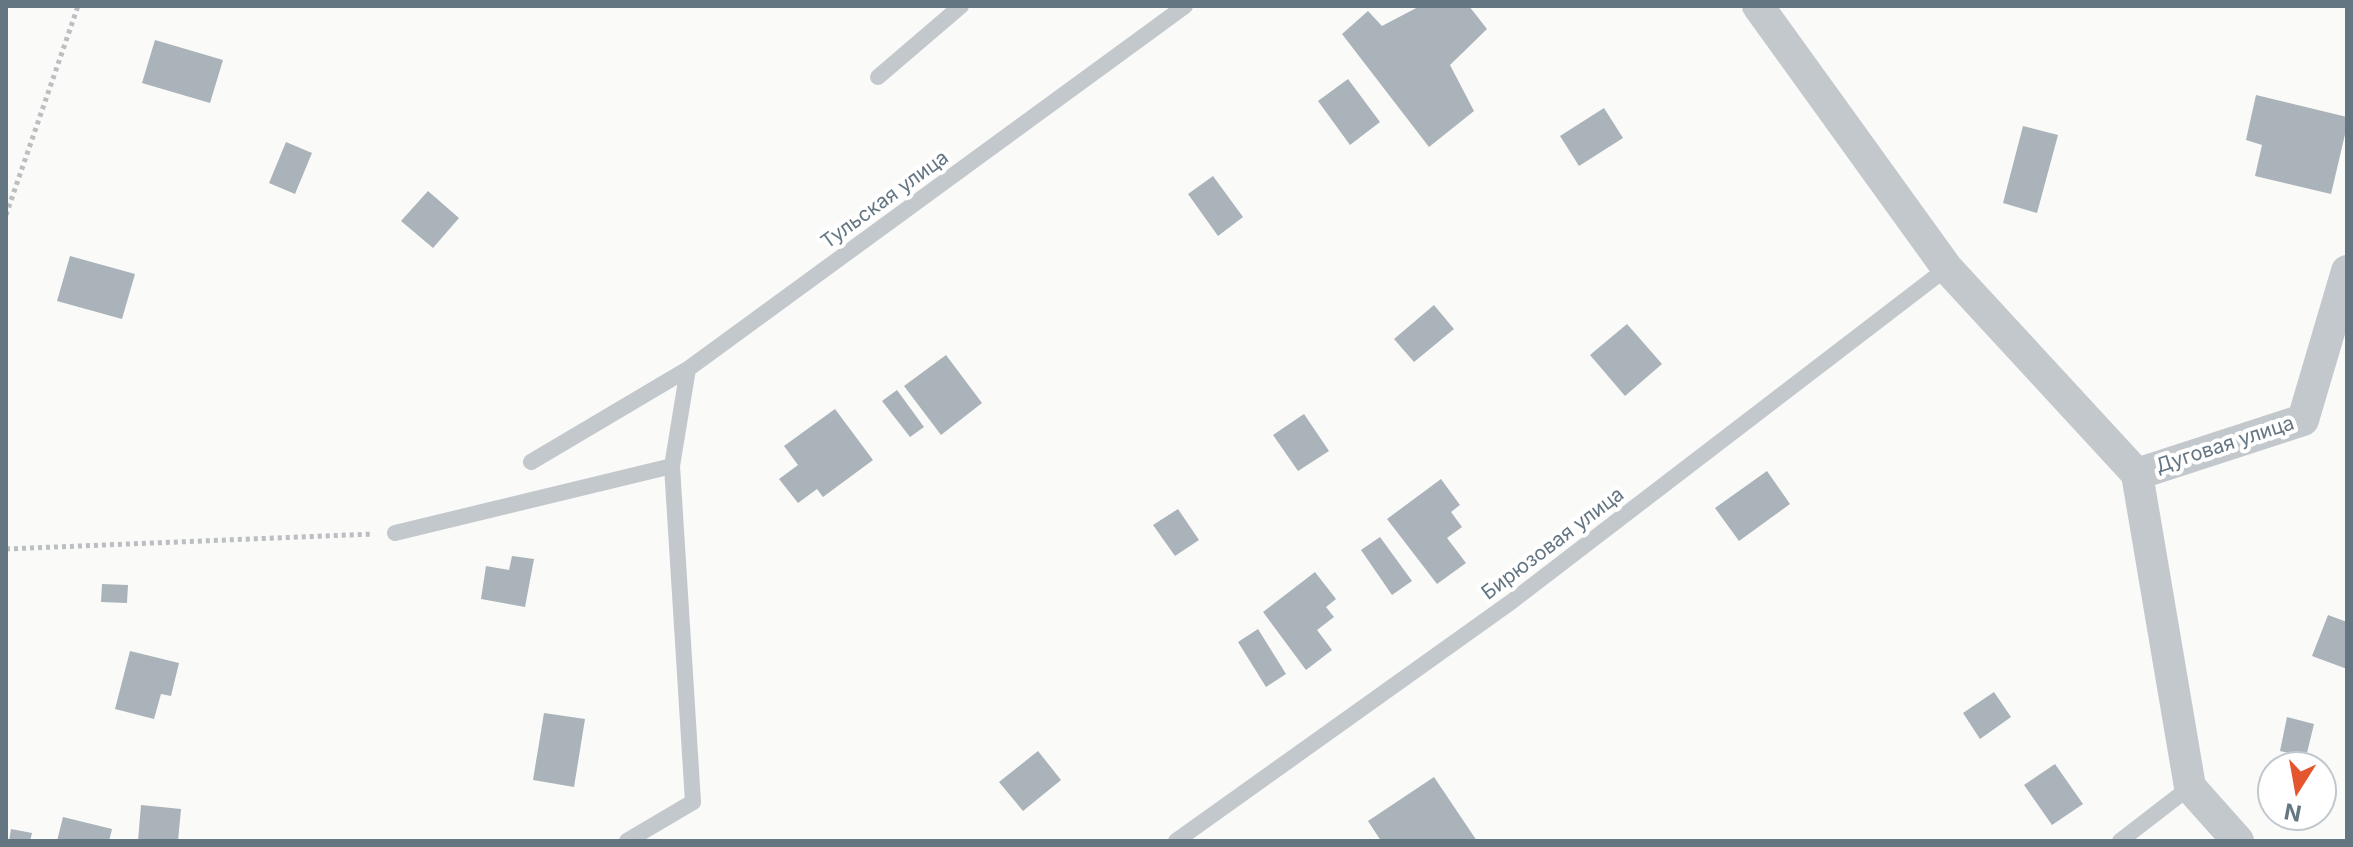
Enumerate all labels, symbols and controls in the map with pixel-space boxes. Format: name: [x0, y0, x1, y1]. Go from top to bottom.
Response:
street label: Тульская улица: [817, 146, 953, 254]
street label: Дуговая улица: [2153, 411, 2297, 479]
street label: Бирюзовая улица: [1477, 483, 1629, 605]
north arrow: [2257, 751, 2337, 831]
text: N: [2282, 798, 2304, 827]

